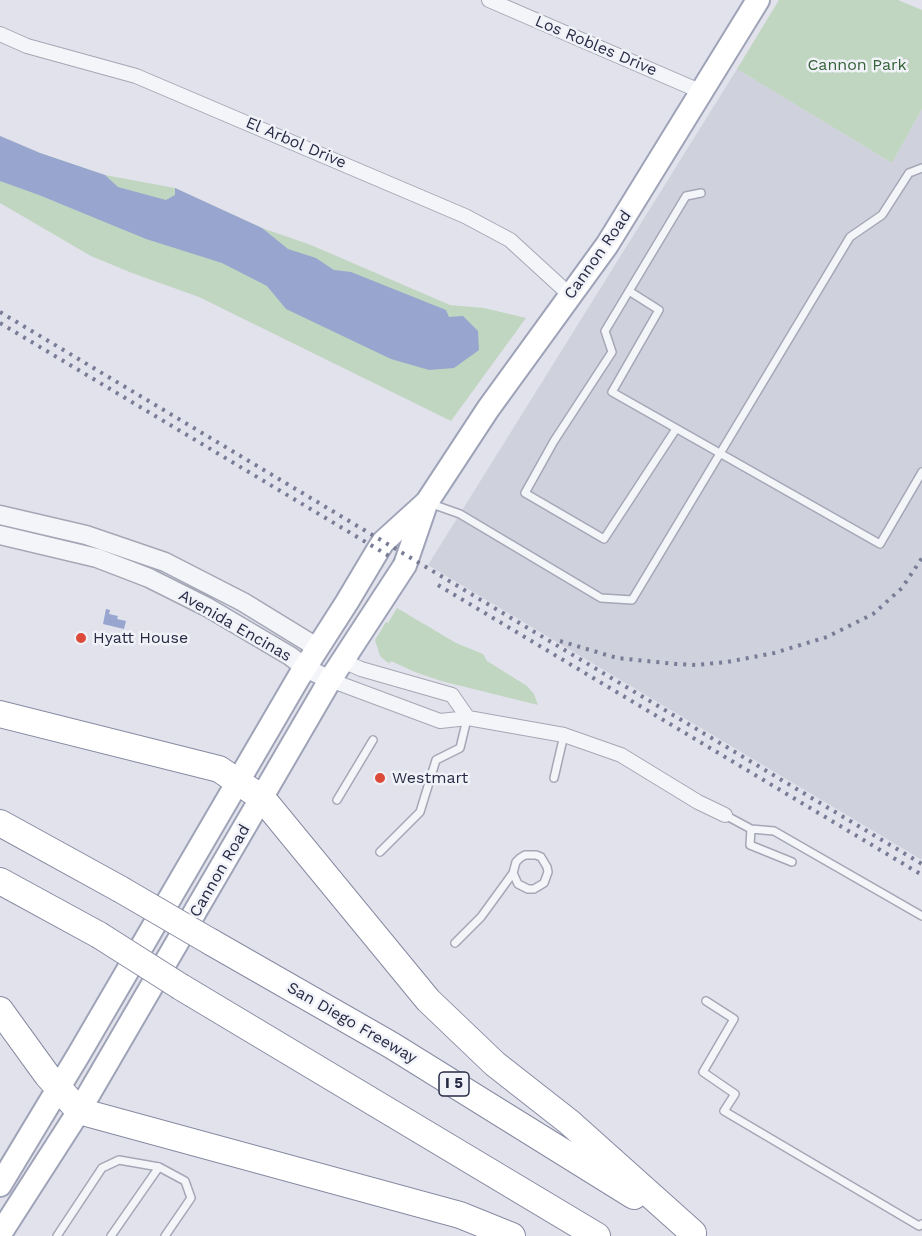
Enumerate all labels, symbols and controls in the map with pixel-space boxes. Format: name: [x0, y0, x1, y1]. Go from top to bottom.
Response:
street label: Los Robles Drive: [532, 12, 660, 80]
park label: Cannon Park: [807, 55, 907, 75]
street label: El Arbol Drive: [243, 113, 349, 173]
street label: Cannon Road: [560, 207, 636, 303]
street label: Avenida Encinas: [175, 586, 295, 666]
place label: Hyatt House: [93, 628, 188, 648]
marker: Hyatt House: [74, 631, 88, 645]
place label: Westmart: [392, 768, 468, 788]
marker: Westmart: [373, 771, 387, 785]
street label: Cannon Road: [186, 821, 254, 921]
street label: San Diego Freeway: [284, 978, 420, 1068]
road number: I 5: [439, 1072, 469, 1096]

